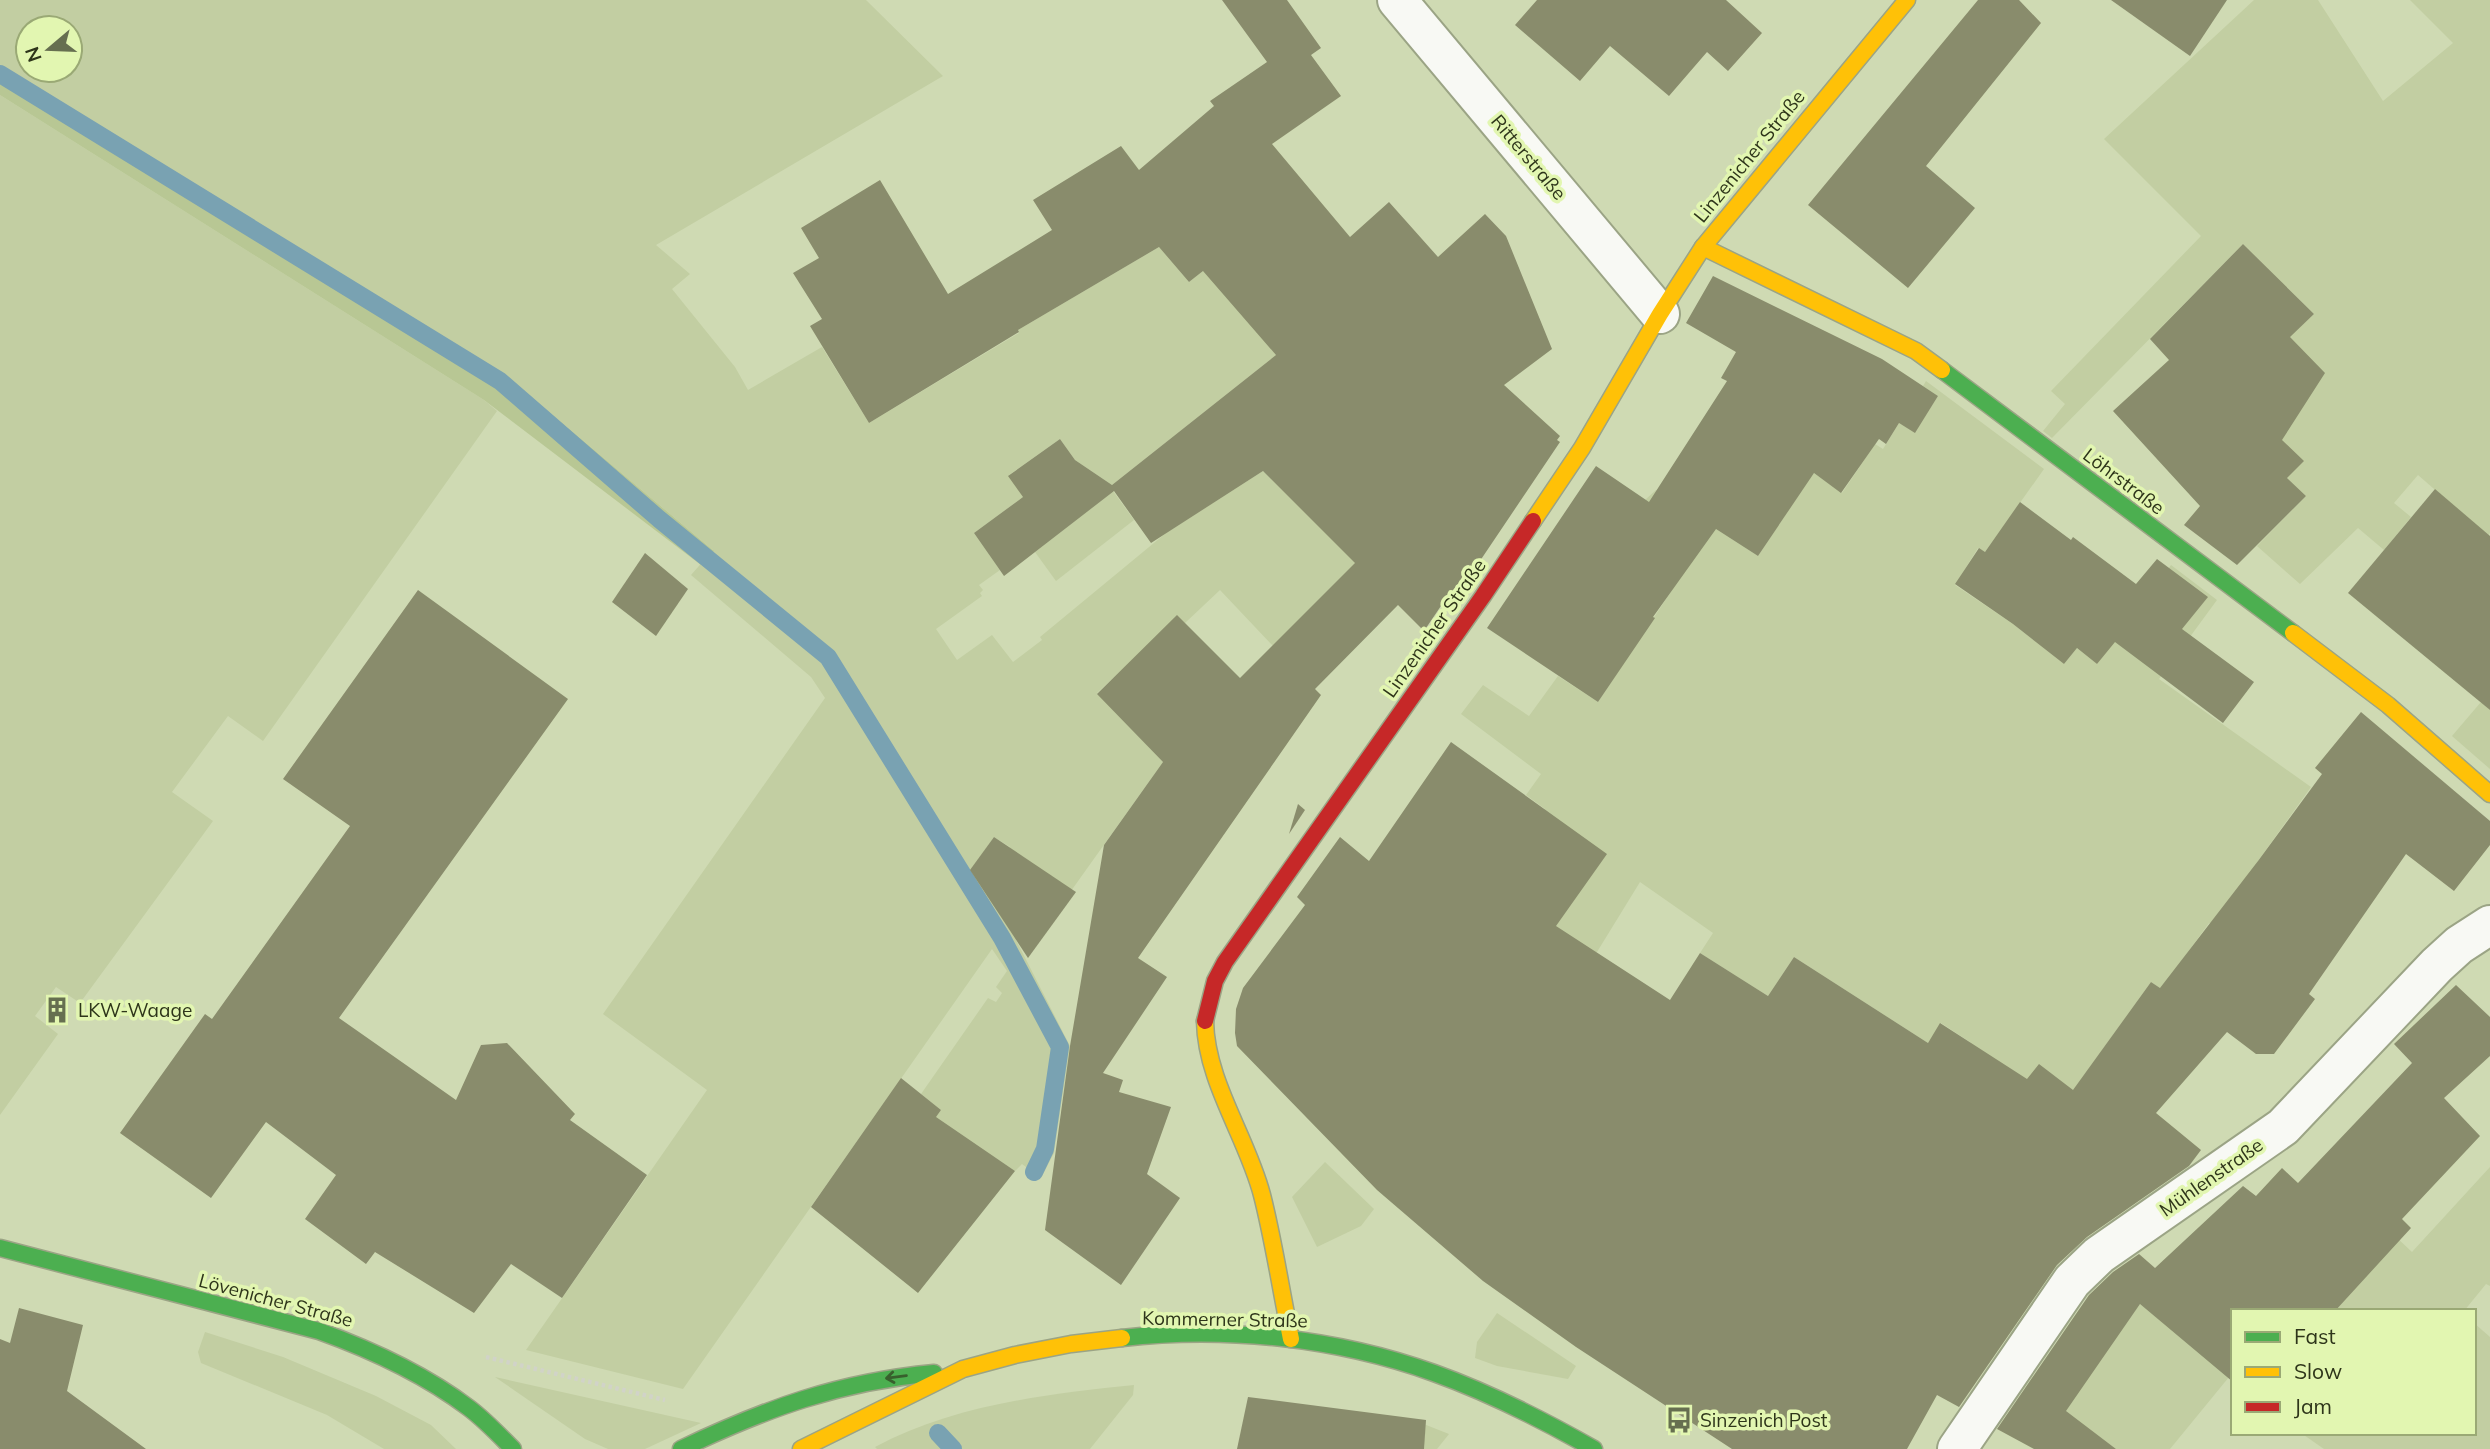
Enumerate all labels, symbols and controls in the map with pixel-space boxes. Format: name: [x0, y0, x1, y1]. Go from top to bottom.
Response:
north arrow: [14, 14, 84, 84]
text: N: [19, 44, 47, 65]
street label: Linzenicher Straße: [1688, 85, 1810, 227]
street label: Ritterstraße: [1486, 109, 1572, 205]
street label: Löhrstraße: [2079, 443, 2169, 519]
street label: Linzenicher Straße: [1377, 554, 1491, 702]
building icon: LKW-Waage: [42, 995, 72, 1025]
place label: LKW-Waage: [78, 998, 192, 1022]
street label: Mühlenstraße: [2155, 1132, 2267, 1222]
street label: Lövenicher Straße: [196, 1268, 356, 1332]
street label: Kommerner Straße: [1142, 1306, 1308, 1332]
legend: [2231, 1309, 2476, 1435]
text: Fast: [2294, 1323, 2336, 1349]
text: Slow: [2294, 1358, 2342, 1384]
one-way arrow: [885, 1371, 908, 1384]
text: Jam: [2294, 1393, 2332, 1419]
bus stop icon: Sinzenich Post: [1664, 1405, 1694, 1435]
place label: Sinzenich Post: [1700, 1408, 1828, 1432]

